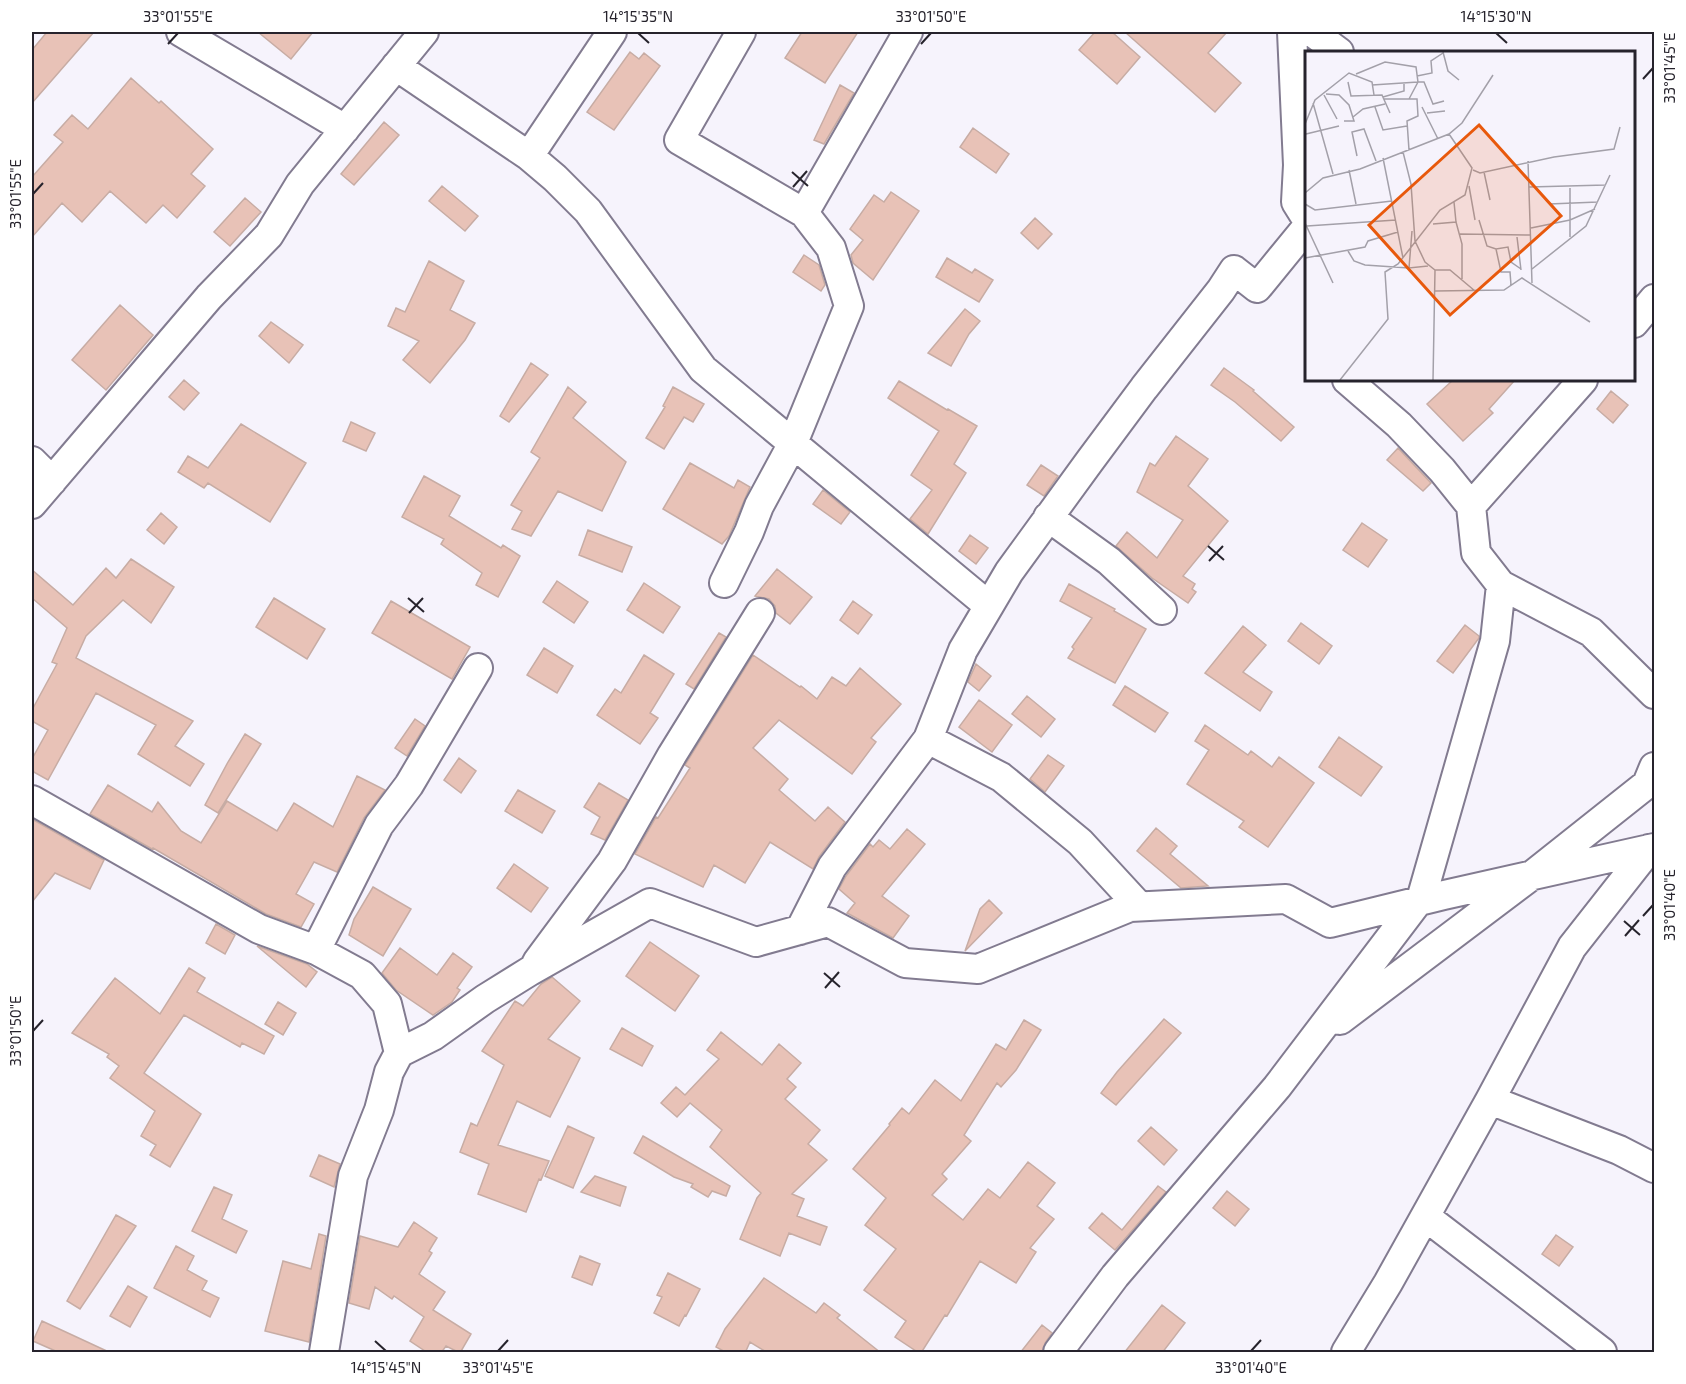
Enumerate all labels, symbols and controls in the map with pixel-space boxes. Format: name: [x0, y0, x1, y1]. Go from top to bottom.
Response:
text: 33°01'55"E: [143, 7, 213, 25]
text: 14°15'35"N: [603, 7, 673, 25]
text: 33°01'50"E: [895, 7, 967, 25]
text: 14°15'30"N: [1460, 7, 1532, 25]
text: 33°01'45"E: [1660, 33, 1678, 103]
inset map: [1305, 51, 1635, 381]
text: 33°01'55"E: [6, 159, 24, 229]
text: 33°01'40"E: [1660, 869, 1678, 941]
text: 33°01'50"E: [6, 995, 24, 1067]
text: 14°15'45"N: [351, 1358, 421, 1376]
text: 33°01'45"E: [463, 1358, 533, 1376]
text: 33°01'40"E: [1215, 1358, 1287, 1376]

